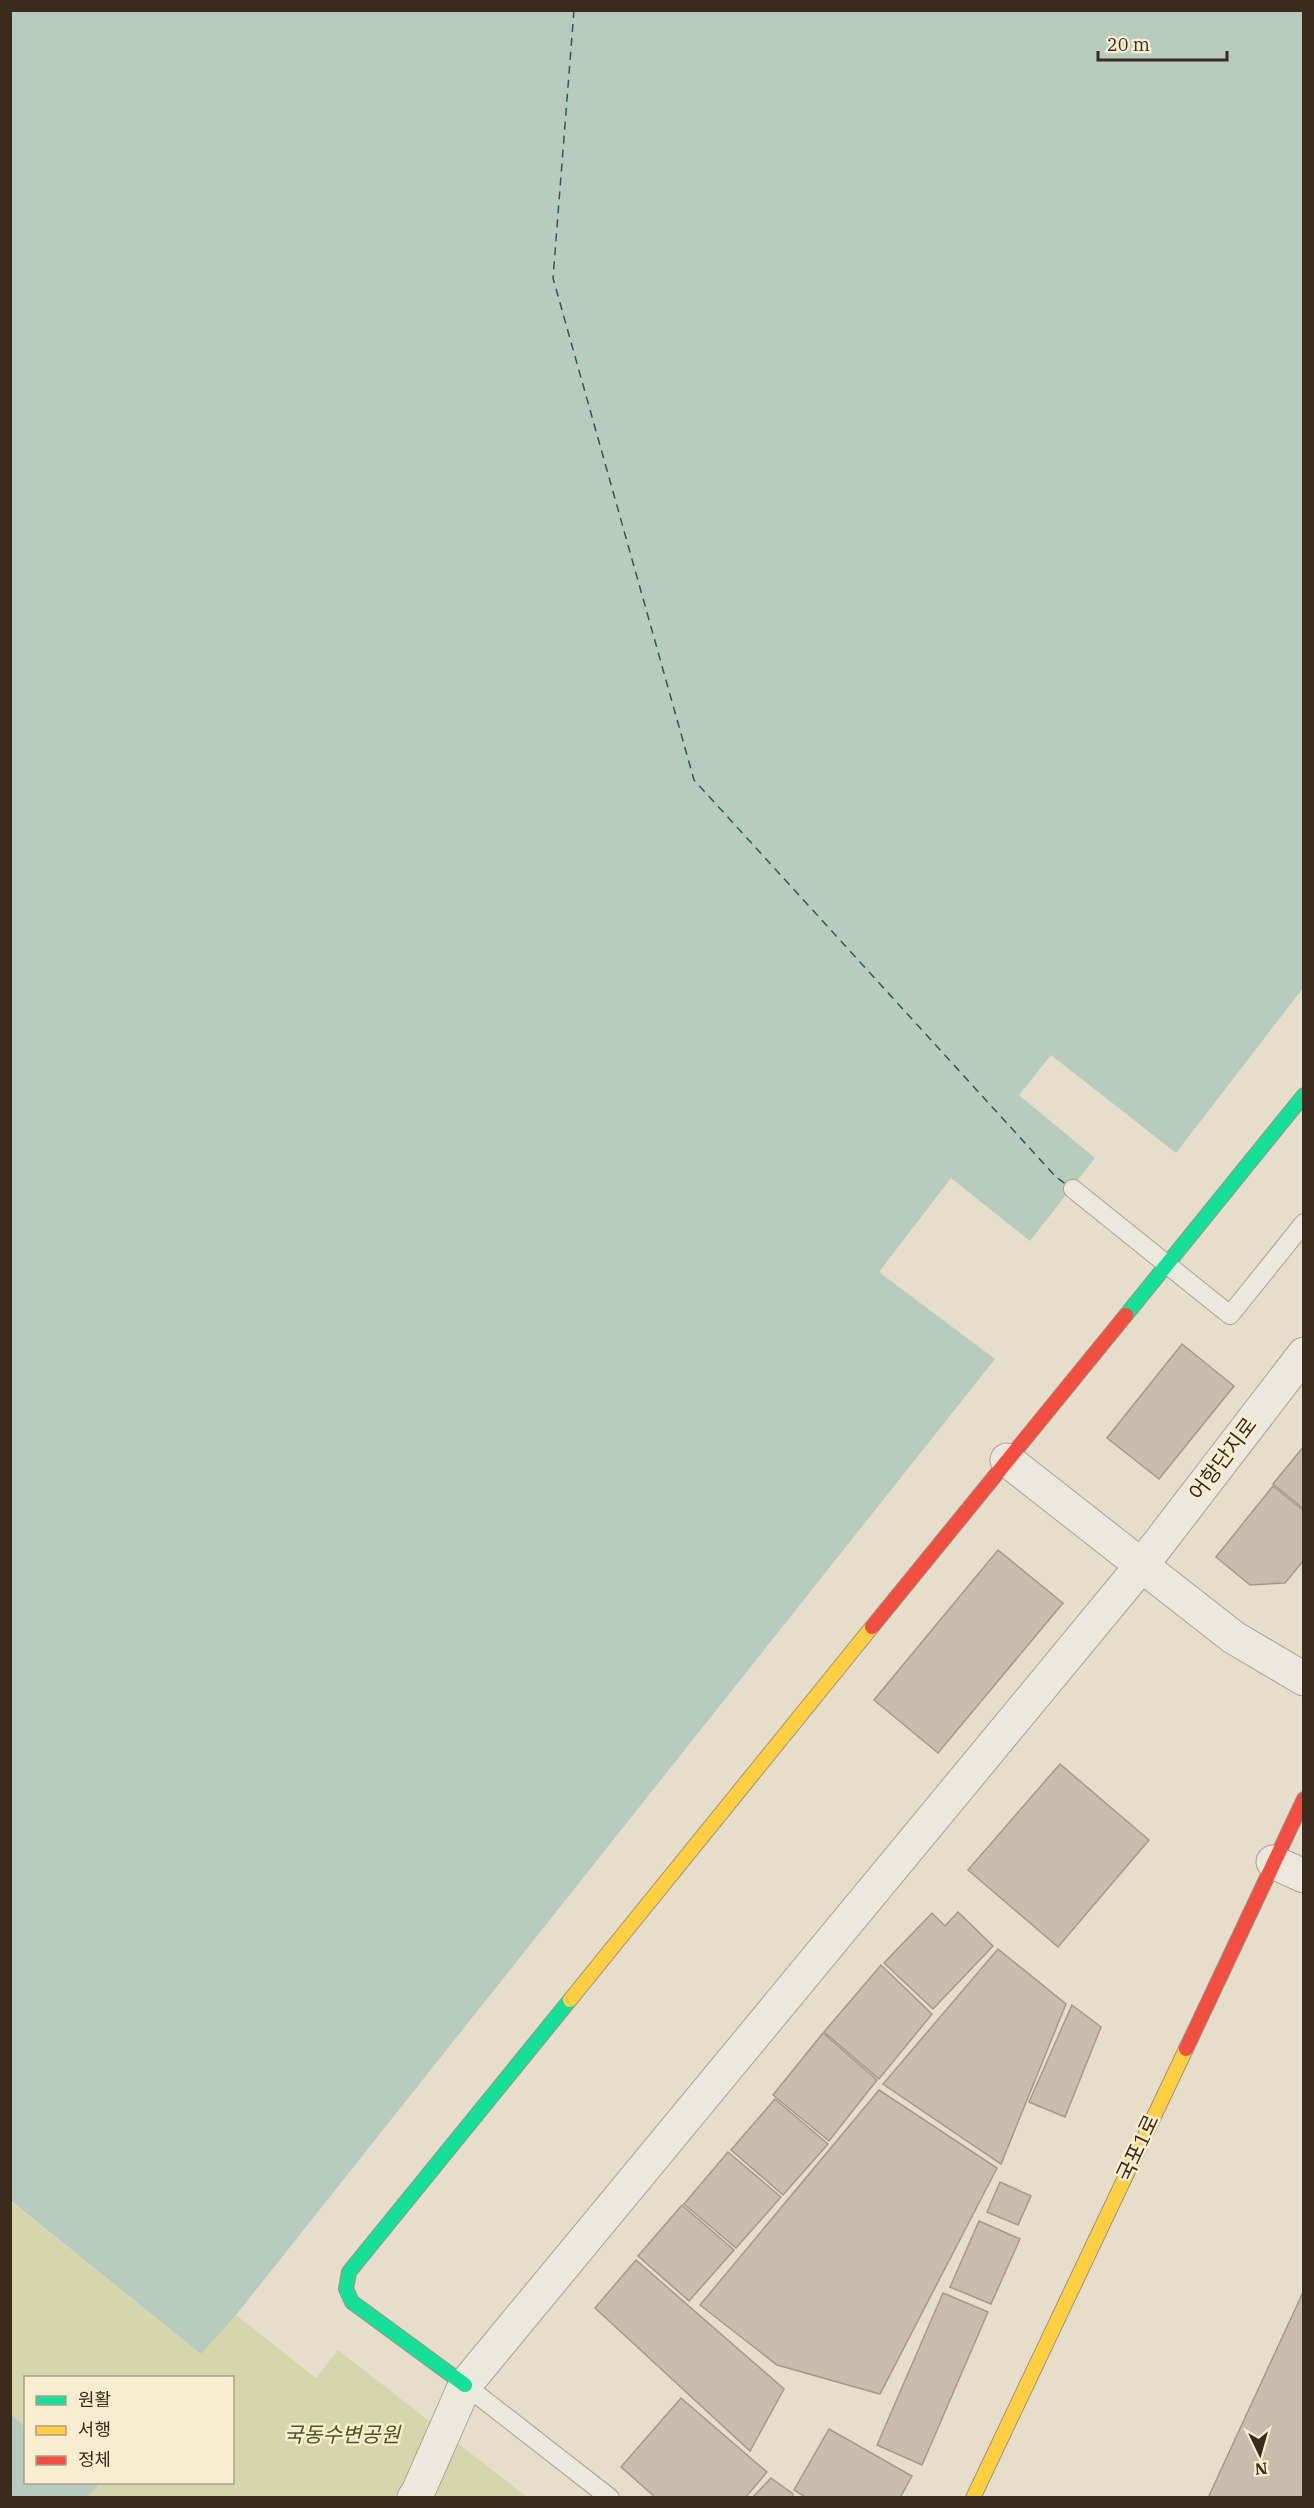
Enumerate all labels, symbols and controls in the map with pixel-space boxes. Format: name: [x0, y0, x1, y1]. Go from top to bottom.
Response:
scale bar: [1098, 24, 1227, 62]
text: 20 m: [1107, 33, 1150, 56]
street label: 어항단지로: [1182, 1411, 1262, 1505]
street label: 국포1로: [1109, 2110, 1165, 2185]
legend: [24, 2376, 234, 2484]
text: 원활: [78, 2388, 111, 2411]
text: 서행: [78, 2418, 111, 2441]
park label: 국동수변공원: [284, 2420, 402, 2448]
north arrow: [1230, 2424, 1290, 2484]
text: 정체: [78, 2448, 111, 2471]
text: N: [1254, 2458, 1268, 2479]

